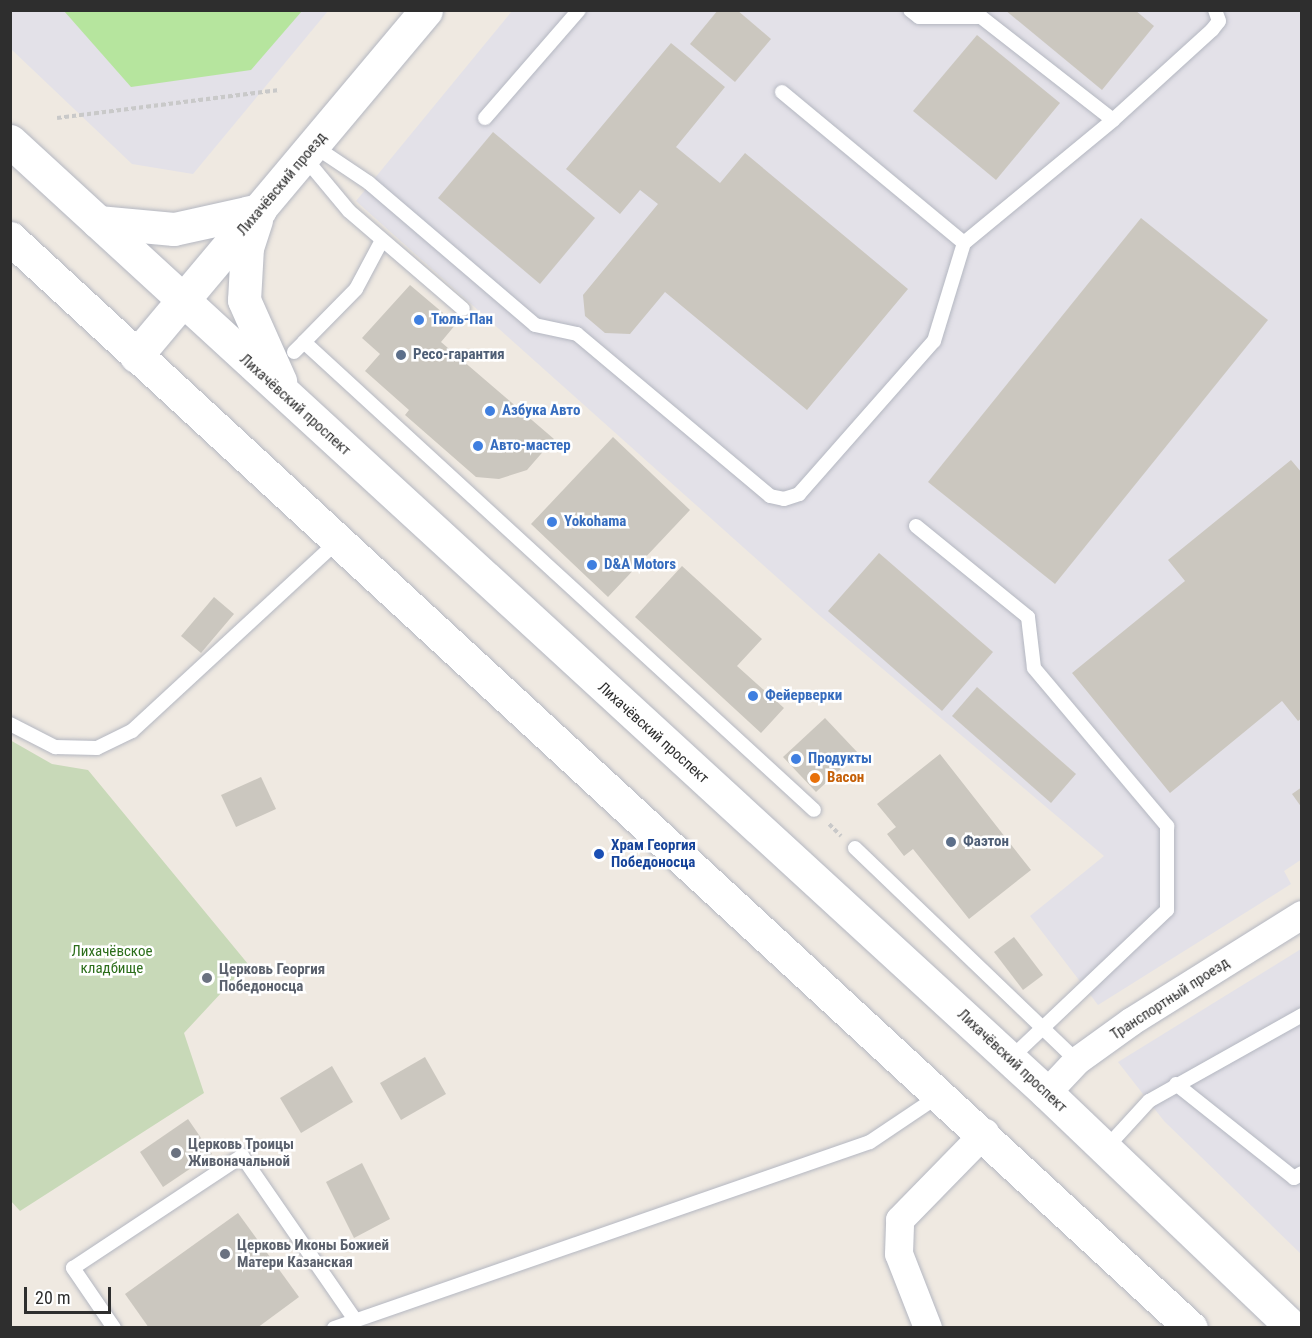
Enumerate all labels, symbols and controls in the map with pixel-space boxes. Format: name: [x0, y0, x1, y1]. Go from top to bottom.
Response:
street label: Лихачёвский проезд: [233, 129, 331, 239]
place label: Тюль-Пан: [431, 311, 493, 329]
marker: Тюль-Пан: [412, 313, 426, 327]
place label: Ресо-гарантия: [413, 346, 505, 364]
marker: Ресо-гарантия: [394, 348, 408, 362]
street label: Лихачёвский проспект: [236, 350, 354, 460]
place label: Азбука Авто: [502, 402, 580, 420]
marker: Азбука Авто: [483, 404, 497, 418]
place label: Авто-мастер: [490, 437, 571, 455]
marker: Авто-мастер: [471, 439, 485, 453]
place label: Yokohama: [564, 513, 626, 531]
marker: Yokohama: [545, 515, 559, 529]
place label: D&A Motors: [604, 556, 676, 574]
marker: D&A Motors: [585, 558, 599, 572]
street label: Лихачёвский проспект: [594, 678, 712, 788]
place label: Фейерверки: [765, 687, 842, 705]
marker: Фейерверки: [746, 689, 760, 703]
place label: Продукты: [808, 750, 872, 768]
marker: Продукты: [789, 752, 803, 766]
place label: Васон: [827, 769, 864, 787]
marker: Васон: [808, 771, 822, 785]
place label: Фаэтон: [963, 833, 1009, 851]
marker: Фаэтон: [944, 835, 958, 849]
place label: Храм Георгия Победоносца: [611, 836, 696, 871]
marker: Храм Георгия Победоносца: [592, 847, 606, 861]
park label: Лихачёвское кладбище: [72, 942, 152, 977]
street label: Транспортный проезд: [1107, 954, 1233, 1044]
place label: Церковь Георгия Победоносца: [219, 960, 325, 995]
marker: Церковь Георгия Победоносца: [200, 971, 214, 985]
street label: Лихачёвский проспект: [954, 1006, 1070, 1116]
place label: Церковь Троицы Живоначальной: [188, 1135, 294, 1170]
marker: Церковь Троицы Живоначальной: [169, 1146, 183, 1160]
place label: Церковь Иконы Божией Матери Казанская: [237, 1236, 389, 1271]
marker: Церковь Иконы Божией Матери Казанская: [218, 1247, 232, 1261]
scale bar: [27, 1275, 114, 1313]
text: 20 m: [35, 1287, 70, 1308]

